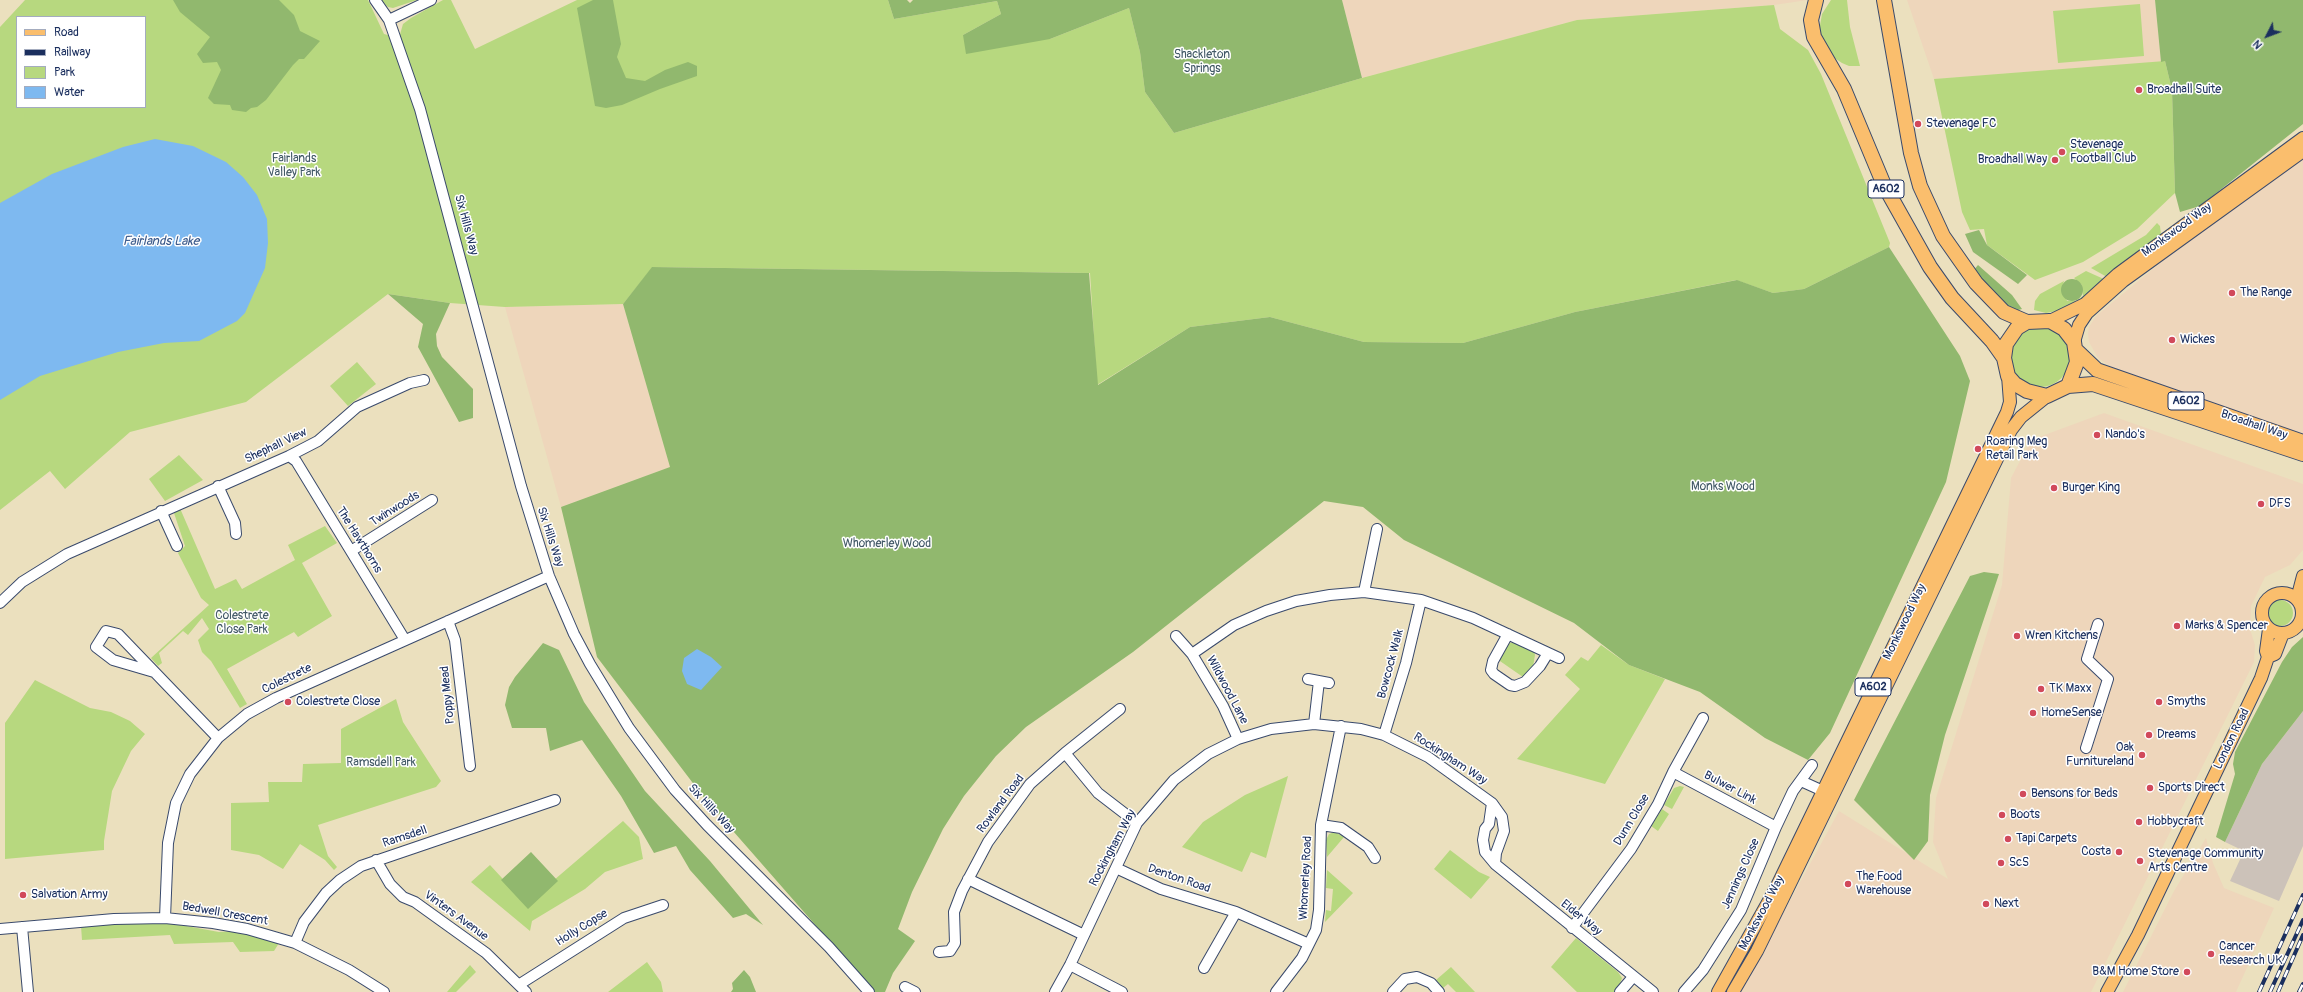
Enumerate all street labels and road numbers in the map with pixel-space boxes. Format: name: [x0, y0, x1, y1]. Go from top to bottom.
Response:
road number: A602: [1868, 180, 1904, 198]
street label: Six Hills Way: [451, 193, 481, 257]
street label: Monkswood Way: [2139, 200, 2215, 260]
road number: A602: [2168, 392, 2204, 410]
street label: Broadhall Way: [2219, 407, 2289, 443]
street label: Shephall View: [243, 425, 309, 467]
street label: Twinwoods: [368, 488, 422, 530]
street label: The Hawthorns: [333, 504, 385, 576]
street label: Six Hills Way: [534, 505, 566, 569]
street label: Monkswood Way: [1880, 582, 1930, 662]
street label: Bowcock Walk: [1375, 628, 1407, 700]
street label: Wildwood Lane: [1203, 653, 1251, 727]
street label: Colestrete: [260, 661, 314, 697]
street label: Poppy Mead: [438, 665, 458, 725]
road number: A602: [1855, 678, 1891, 696]
street label: London Road: [2211, 706, 2253, 772]
street label: Rockingham Way: [1410, 730, 1490, 788]
street label: Bulwer Link: [1701, 768, 1759, 808]
street label: Rowland Road: [974, 772, 1028, 836]
street label: Six Hills Way: [685, 781, 737, 837]
street label: Dunn Close: [1611, 792, 1653, 848]
street label: Rockingham Way: [1087, 807, 1139, 889]
street label: Ramsdell: [381, 823, 429, 851]
street label: Whomerley Road: [1297, 836, 1315, 920]
street label: Jennings Close: [1719, 836, 1763, 912]
street label: Denton Road: [1146, 862, 1212, 896]
street label: Monkswood Way: [1736, 873, 1788, 953]
street label: Vinters Avenue: [421, 888, 491, 944]
street label: Elder Way: [1557, 897, 1605, 939]
street label: Bedwell Crescent: [181, 899, 269, 929]
street label: Holly Copse: [553, 906, 611, 950]

